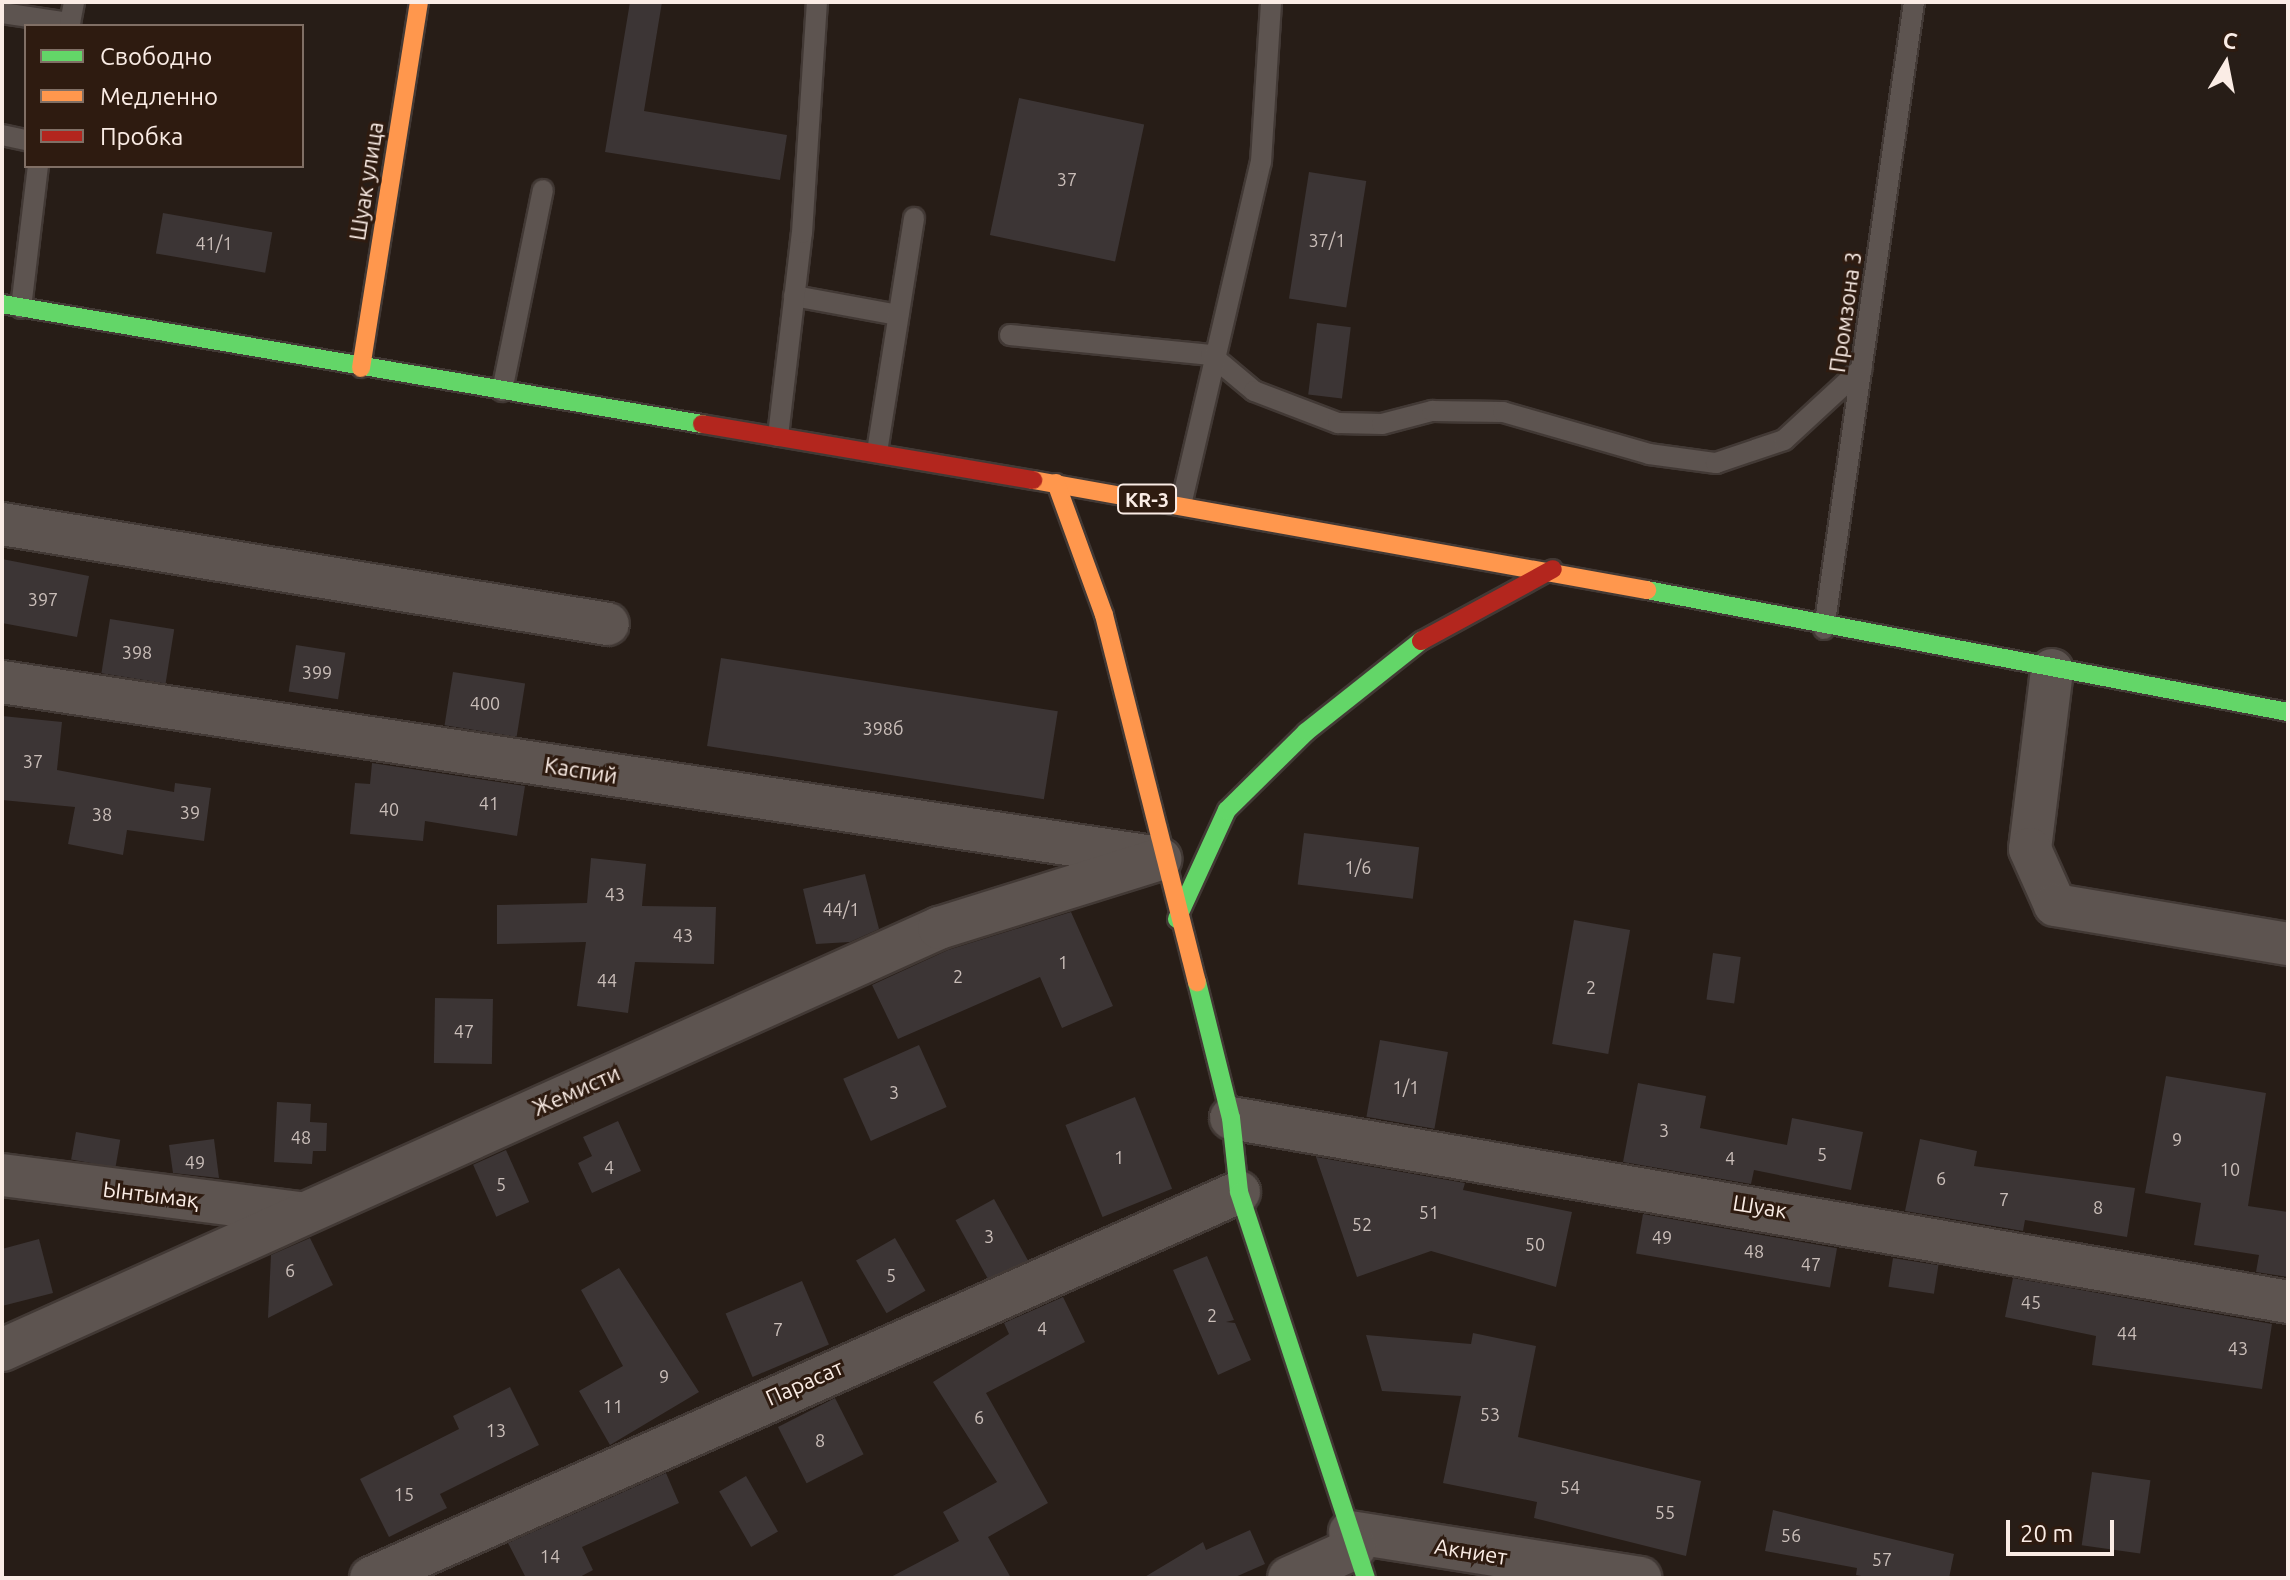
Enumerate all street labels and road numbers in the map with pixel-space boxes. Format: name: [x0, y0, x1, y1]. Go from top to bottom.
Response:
street label: Шуак улица: [344, 120, 388, 242]
street label: Промзона 3: [1823, 250, 1867, 374]
road number: KR-3: [1117, 483, 1177, 515]
street label: Каспий: [543, 751, 619, 789]
street label: Жемисти: [528, 1059, 624, 1121]
street label: Ынтымақ: [102, 1175, 200, 1213]
street label: Шуак: [1731, 1189, 1789, 1223]
street label: Парасат: [761, 1353, 847, 1411]
street label: Акниет: [1433, 1532, 1509, 1570]

